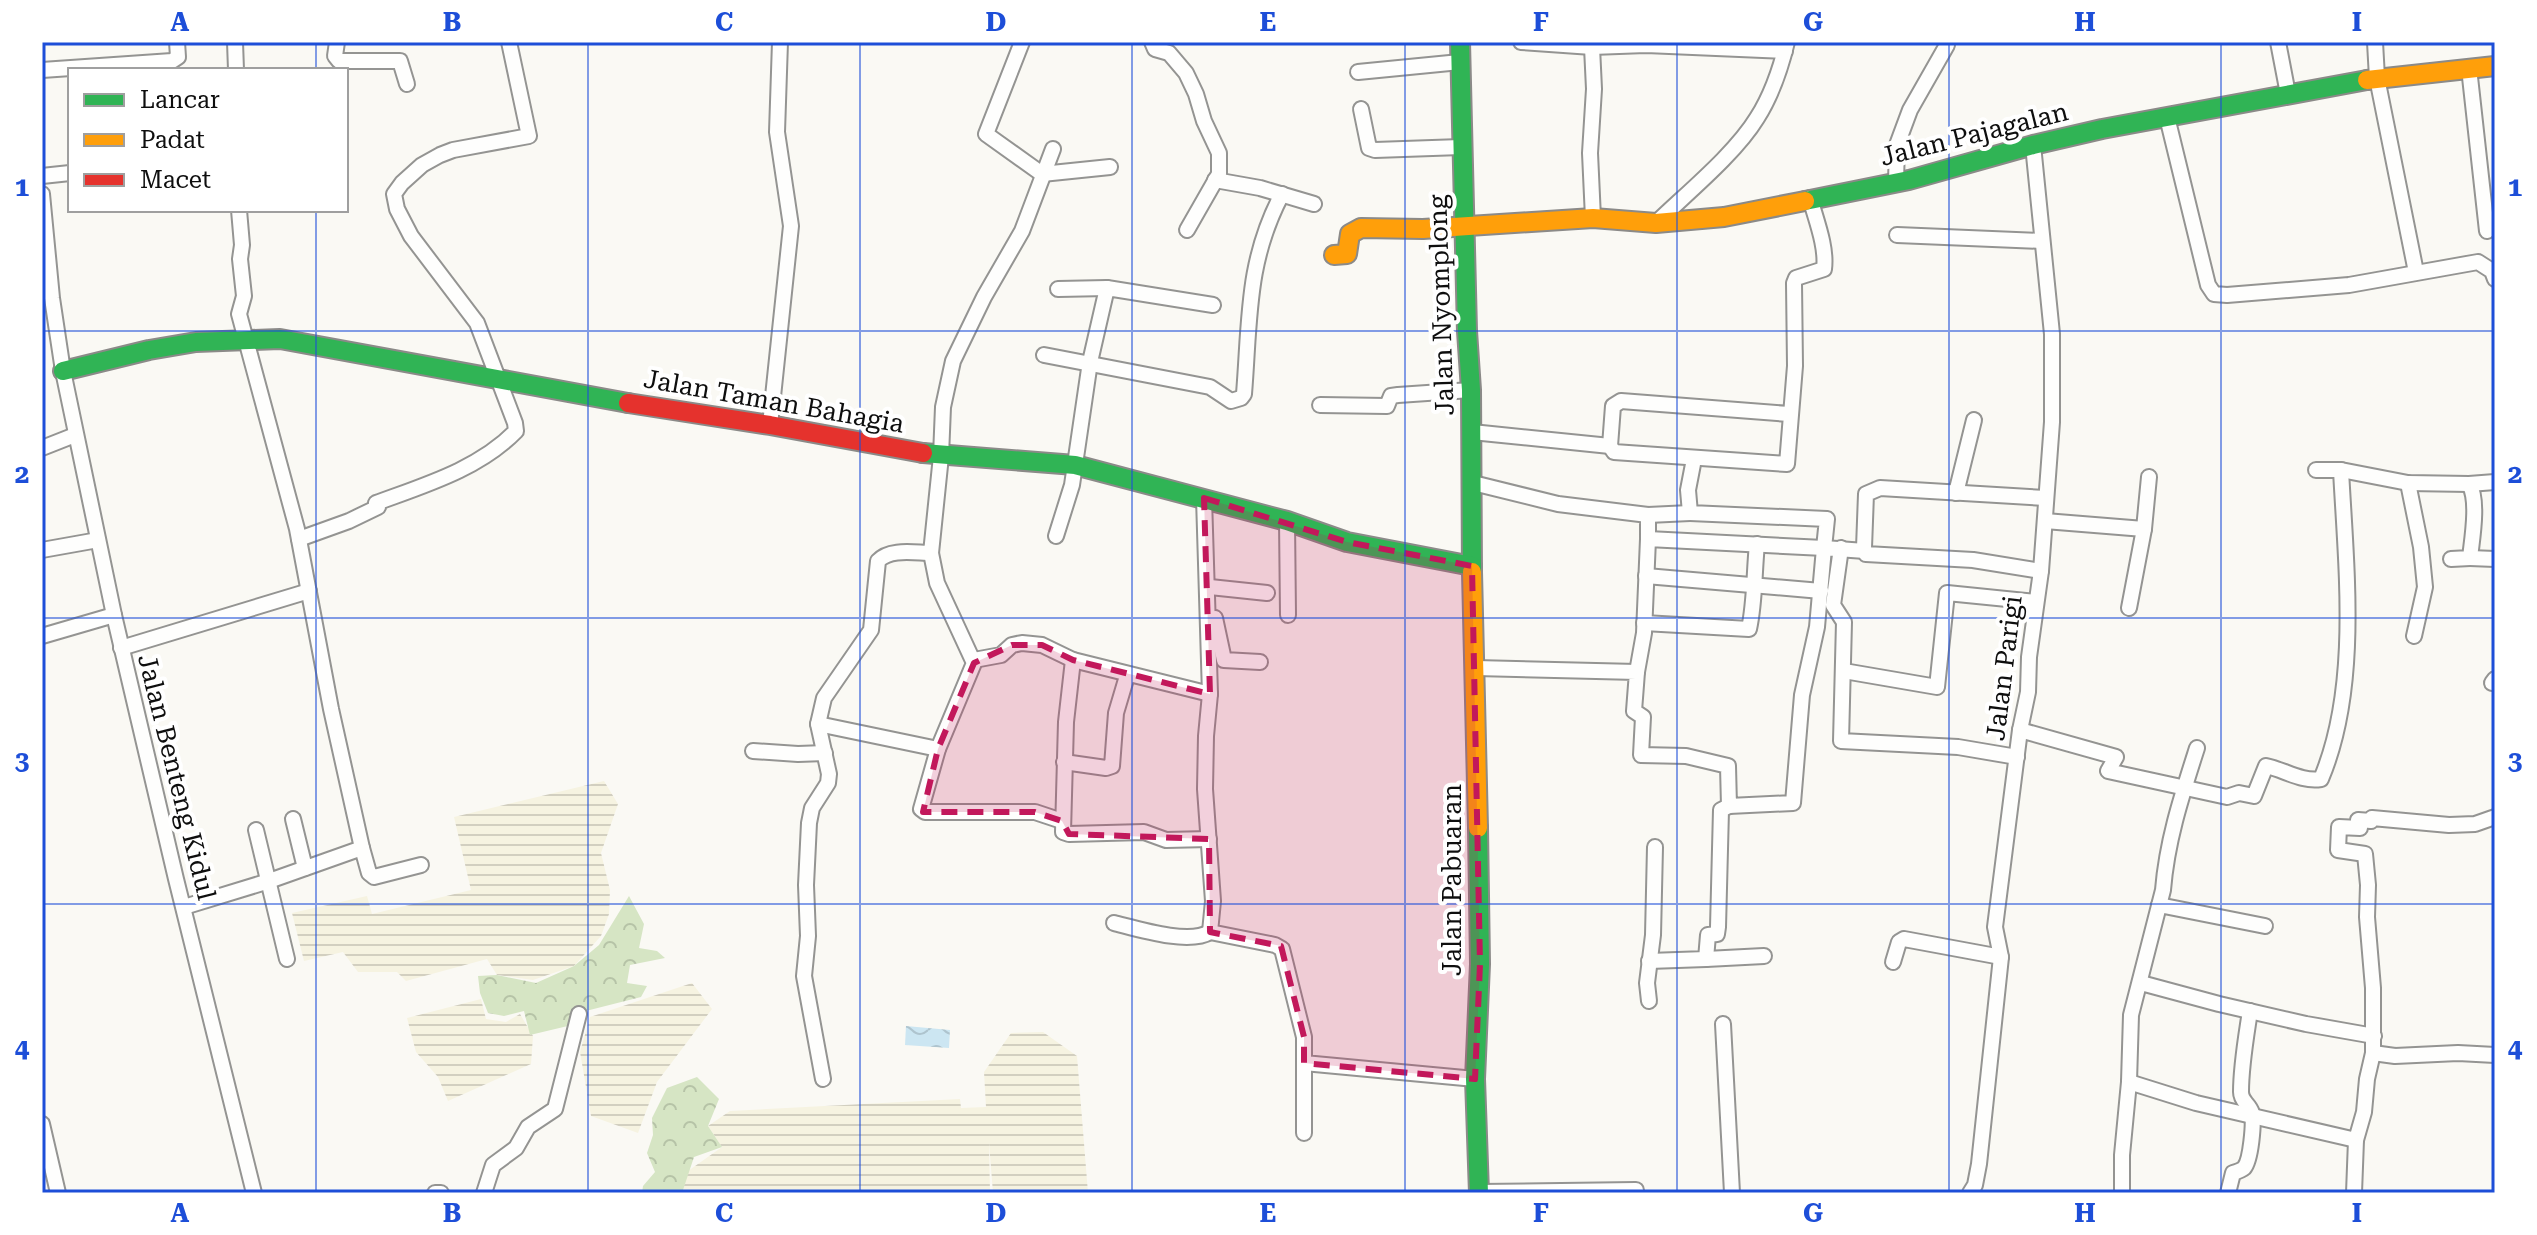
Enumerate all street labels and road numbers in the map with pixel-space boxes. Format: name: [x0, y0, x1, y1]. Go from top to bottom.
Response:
street label: Jalan Pajagalan: [1877, 96, 2071, 172]
street label: Jalan Nyomplong: [1422, 194, 1460, 416]
street label: Jalan Taman Bahagia: [641, 363, 907, 439]
street label: Jalan Parigi: [1980, 594, 2028, 742]
street label: Jalan Benteng Kidul: [132, 651, 222, 903]
street label: Jalan Pabuaran: [1437, 784, 1467, 976]

